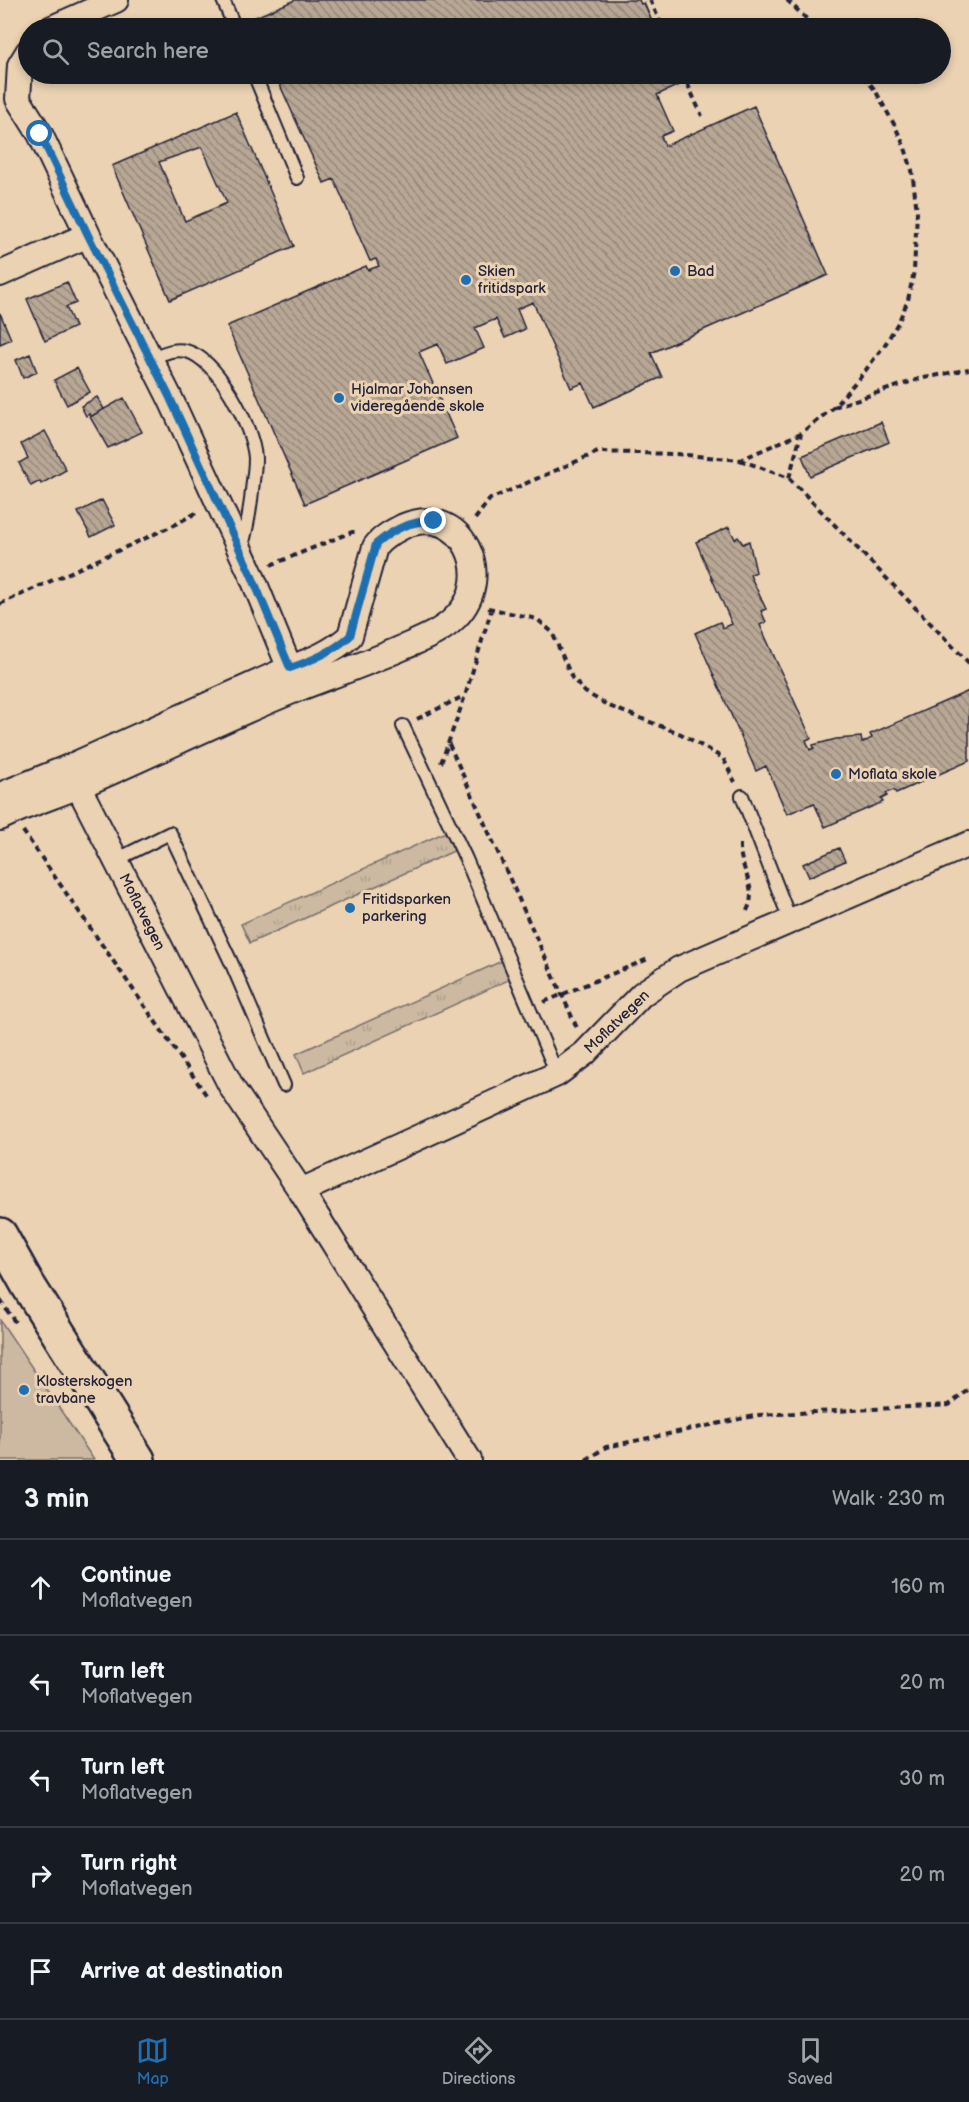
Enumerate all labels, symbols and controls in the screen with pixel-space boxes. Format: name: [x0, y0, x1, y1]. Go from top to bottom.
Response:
search box: [18, 18, 951, 84]
icon: search: [39, 35, 72, 68]
text: Search here: [87, 38, 209, 65]
route start: [26, 120, 52, 146]
place label: Skien fritidspark: [478, 262, 546, 298]
place label: Bad: [687, 262, 714, 281]
marker: Bad: [668, 264, 682, 278]
marker: Skien fritidspark: [459, 273, 473, 287]
place label: Hjalmar Johansen videregående skole: [350, 380, 485, 416]
marker: Hjalmar Johansen videregående skole: [332, 391, 346, 405]
route end: [420, 507, 446, 533]
place label: Moflata skole: [848, 765, 937, 784]
marker: Moflata skole: [829, 767, 843, 781]
street label: Moflatvegen: [115, 870, 169, 954]
place label: Fritidsparken parkering: [362, 890, 451, 926]
marker: Fritidsparken parkering: [343, 901, 357, 915]
street label: Moflatvegen: [580, 986, 654, 1058]
place label: Klosterskogen travbane: [36, 1372, 132, 1408]
marker: Klosterskogen travbane: [17, 1383, 31, 1397]
text: 3 min: [24, 1484, 89, 1515]
text: Walk · 230 m: [832, 1487, 945, 1511]
text: Continue: [81, 1562, 171, 1589]
icon: ahead: [24, 1571, 57, 1604]
text: 160 m: [891, 1575, 945, 1599]
text: Moflatvegen: [81, 1589, 192, 1613]
text: Turn left: [81, 1658, 165, 1685]
icon: left: [24, 1667, 57, 1700]
text: 20 m: [900, 1671, 945, 1695]
text: Moflatvegen: [81, 1685, 192, 1709]
text: Turn left: [81, 1754, 165, 1781]
icon: left: [24, 1763, 57, 1796]
text: 30 m: [899, 1767, 945, 1791]
text: Moflatvegen: [81, 1781, 192, 1805]
text: Turn right: [81, 1850, 177, 1877]
icon: right: [24, 1859, 57, 1892]
text: 20 m: [900, 1863, 945, 1887]
text: Moflatvegen: [81, 1877, 192, 1901]
icon: arrive: [24, 1955, 57, 1988]
text: Arrive at destination: [81, 1958, 283, 1985]
tab: Map: [136, 2034, 169, 2089]
tab: Directions: [442, 2034, 515, 2089]
tab: Saved: [788, 2034, 833, 2089]

